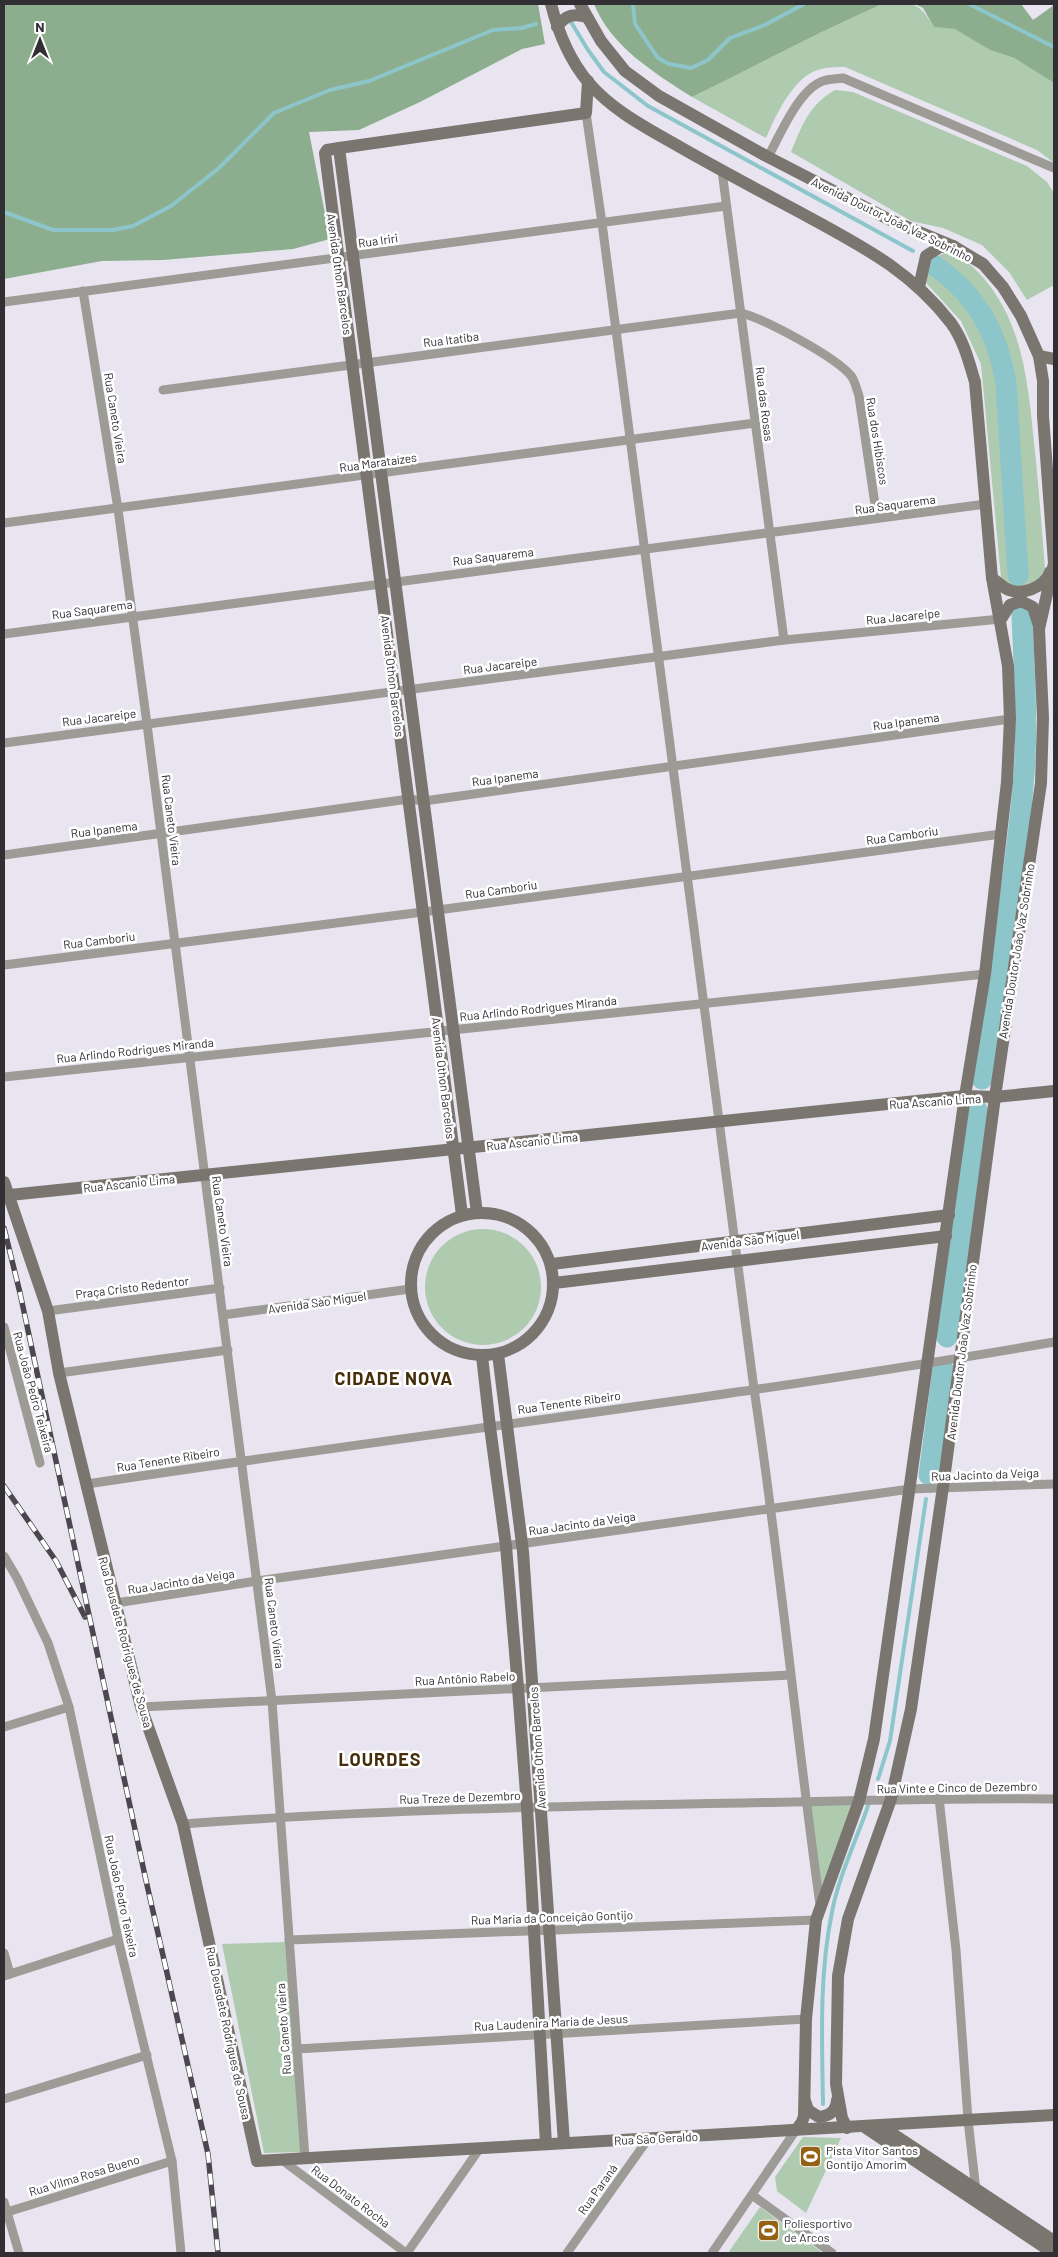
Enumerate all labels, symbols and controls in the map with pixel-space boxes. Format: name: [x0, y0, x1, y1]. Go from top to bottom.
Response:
north arrow: [15, 15, 65, 65]
text: N: [35, 18, 45, 35]
street label: Avenida Doutor João Vaz Sobrinho: [809, 174, 975, 264]
street label: Avenida Othon Barcelos: [325, 212, 355, 336]
street label: Rua Iriri: [357, 230, 399, 250]
street label: Rua Itatiba: [422, 329, 480, 349]
street label: Rua das Rosas: [754, 366, 777, 442]
street label: Rua Caneto Vieira: [102, 372, 130, 464]
street label: Rua dos Hibiscos: [864, 396, 892, 486]
street label: Rua Marataízes: [338, 450, 418, 474]
street label: Rua Saquarema: [854, 491, 936, 517]
street label: Rua Saquarema: [452, 544, 534, 568]
street label: Rua Saquarema: [51, 596, 133, 622]
street label: Rua Jacareipe: [865, 605, 941, 627]
street label: Avenida Othon Barcelos: [379, 614, 407, 738]
street label: Rua Jacareipe: [462, 654, 538, 676]
street label: Rua Jacareipe: [61, 706, 137, 728]
street label: Rua Ipanema: [872, 709, 940, 733]
street label: Rua Ipanema: [471, 765, 539, 789]
street label: Rua Caneto Vieira: [159, 774, 185, 866]
street label: Rua Ipanema: [70, 818, 138, 840]
street label: Rua Camboriu: [865, 823, 939, 847]
street label: Avenida Doutor João Vaz Sobrinho: [995, 862, 1037, 1040]
street label: Rua Camboriu: [464, 877, 538, 901]
street label: Rua Camboriu: [62, 929, 136, 951]
street label: Rua Arlindo Rodrigues Miranda: [459, 993, 617, 1023]
street label: Avenida Othon Barcelos: [430, 1016, 458, 1140]
street label: Rua Arlindo Rodrigues Miranda: [56, 1035, 214, 1065]
street label: Rua Ascanio Lima: [889, 1091, 981, 1111]
street label: Rua Ascanio Lima: [485, 1129, 579, 1153]
street label: Rua Ascanio Lima: [82, 1171, 176, 1195]
street label: Rua Caneto Vieira: [210, 1175, 236, 1267]
street label: Avenida São Miguel: [700, 1227, 800, 1253]
street label: Avenida Doutor João Vaz Sobrinho: [943, 1263, 979, 1441]
street label: Praça Cristo Redentor: [74, 1273, 190, 1301]
street label: Avenida Sào Miguel: [267, 1288, 367, 1316]
street label: Rua João Pedro Teixeira: [11, 1330, 57, 1454]
district label: CIDADE NOVA: [335, 1367, 453, 1389]
street label: Rua Tenente Ribeiro: [516, 1388, 622, 1416]
street label: Rua Tenente Ribeiro: [115, 1444, 221, 1474]
street label: Rua Jacinto da Veiga: [931, 1465, 1039, 1483]
street label: Rua Jacinto da Veiga: [528, 1509, 636, 1537]
street label: Rua Deusdete Rodrigues de Sousa: [96, 1555, 156, 1729]
street label: Rua Jacinto da Veiga: [127, 1566, 235, 1596]
street label: Rua Caneto Vieira: [262, 1577, 288, 1669]
street label: Rua Antônio Rabelo: [414, 1668, 516, 1688]
street label: Avenida Othon Barcelos: [526, 1686, 548, 1810]
district label: LOURDES: [338, 1748, 422, 1770]
street label: Rua Vinte e Cinco de Dezembro: [877, 1779, 1037, 1795]
street label: Rua Treze de Dezembro: [399, 1788, 521, 1806]
street label: Rua João Pedro Teixeira: [102, 1834, 142, 1958]
street label: Rua Maria da Conceição Gontijo: [471, 1907, 633, 1927]
street label: Rua Deusdete Rodrigues de Sousa: [204, 1945, 254, 2121]
street label: Rua Caneto Vieira: [273, 1983, 293, 2075]
street label: Rua Laudenira Maria de Jesus: [474, 2011, 629, 2033]
street label: Rua São Geraldo: [614, 2129, 698, 2147]
place label: Pista Vítor Santos Gontijo Amorim: [826, 2143, 918, 2171]
sports icon: Pista Vítor Santos Gontijo Amorim: [798, 2145, 822, 2169]
street label: Rua Vilma Rosa Bueno: [27, 2152, 141, 2198]
street label: Rua Paraná: [574, 2161, 620, 2217]
street label: Rua Donato Rocha: [309, 2162, 393, 2230]
place label: Poliesportivo de Arcos: [784, 2216, 852, 2244]
sports icon: Poliesportivo de Arcos: [756, 2218, 780, 2242]

